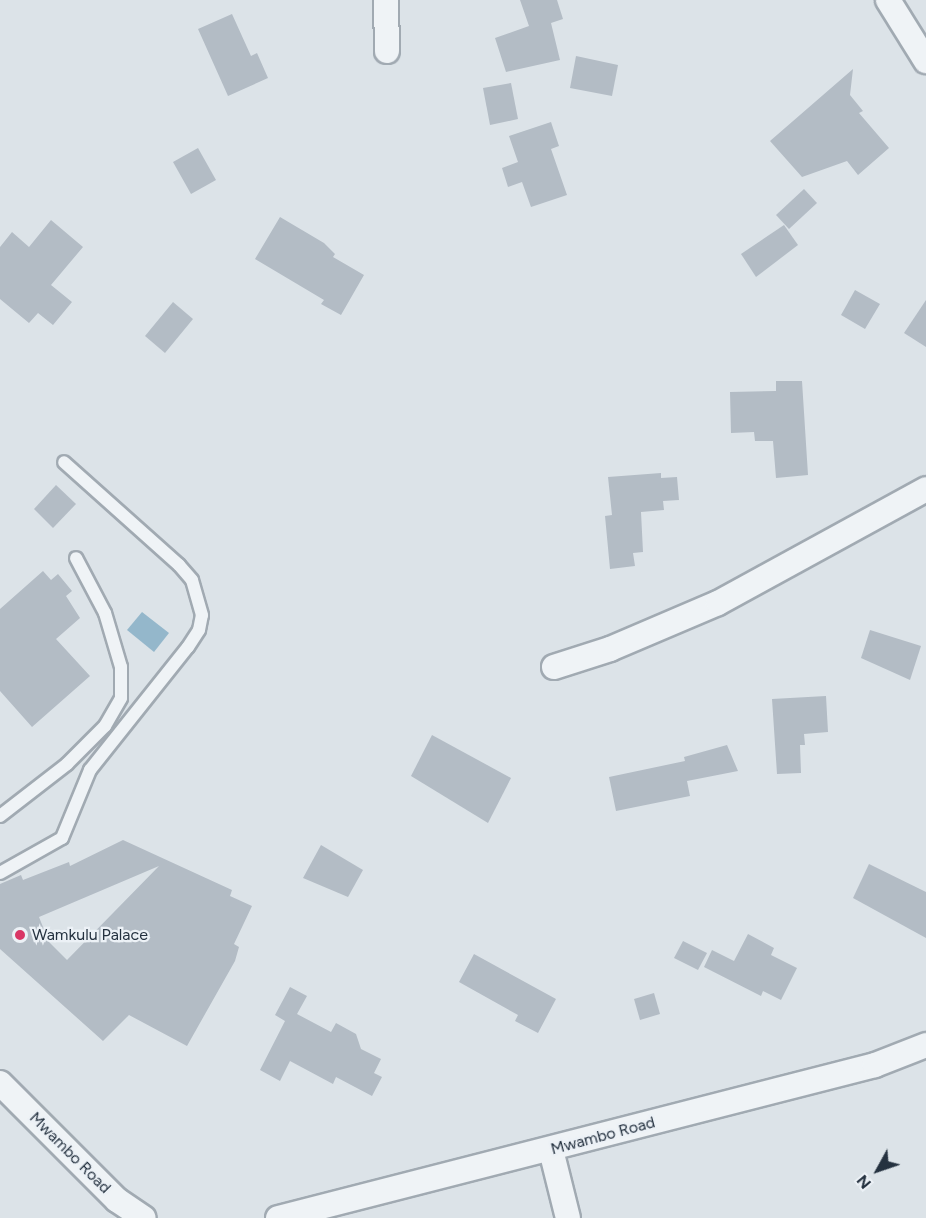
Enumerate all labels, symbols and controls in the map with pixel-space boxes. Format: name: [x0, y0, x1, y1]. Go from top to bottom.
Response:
place label: Wamkulu Palace: [32, 925, 148, 945]
marker: Wamkulu Palace: [13, 928, 27, 942]
street label: Mwambo Road: [25, 1108, 115, 1198]
street label: Mwambo Road: [549, 1113, 657, 1159]
north arrow: [848, 1140, 908, 1200]
text: N: [853, 1171, 875, 1193]

